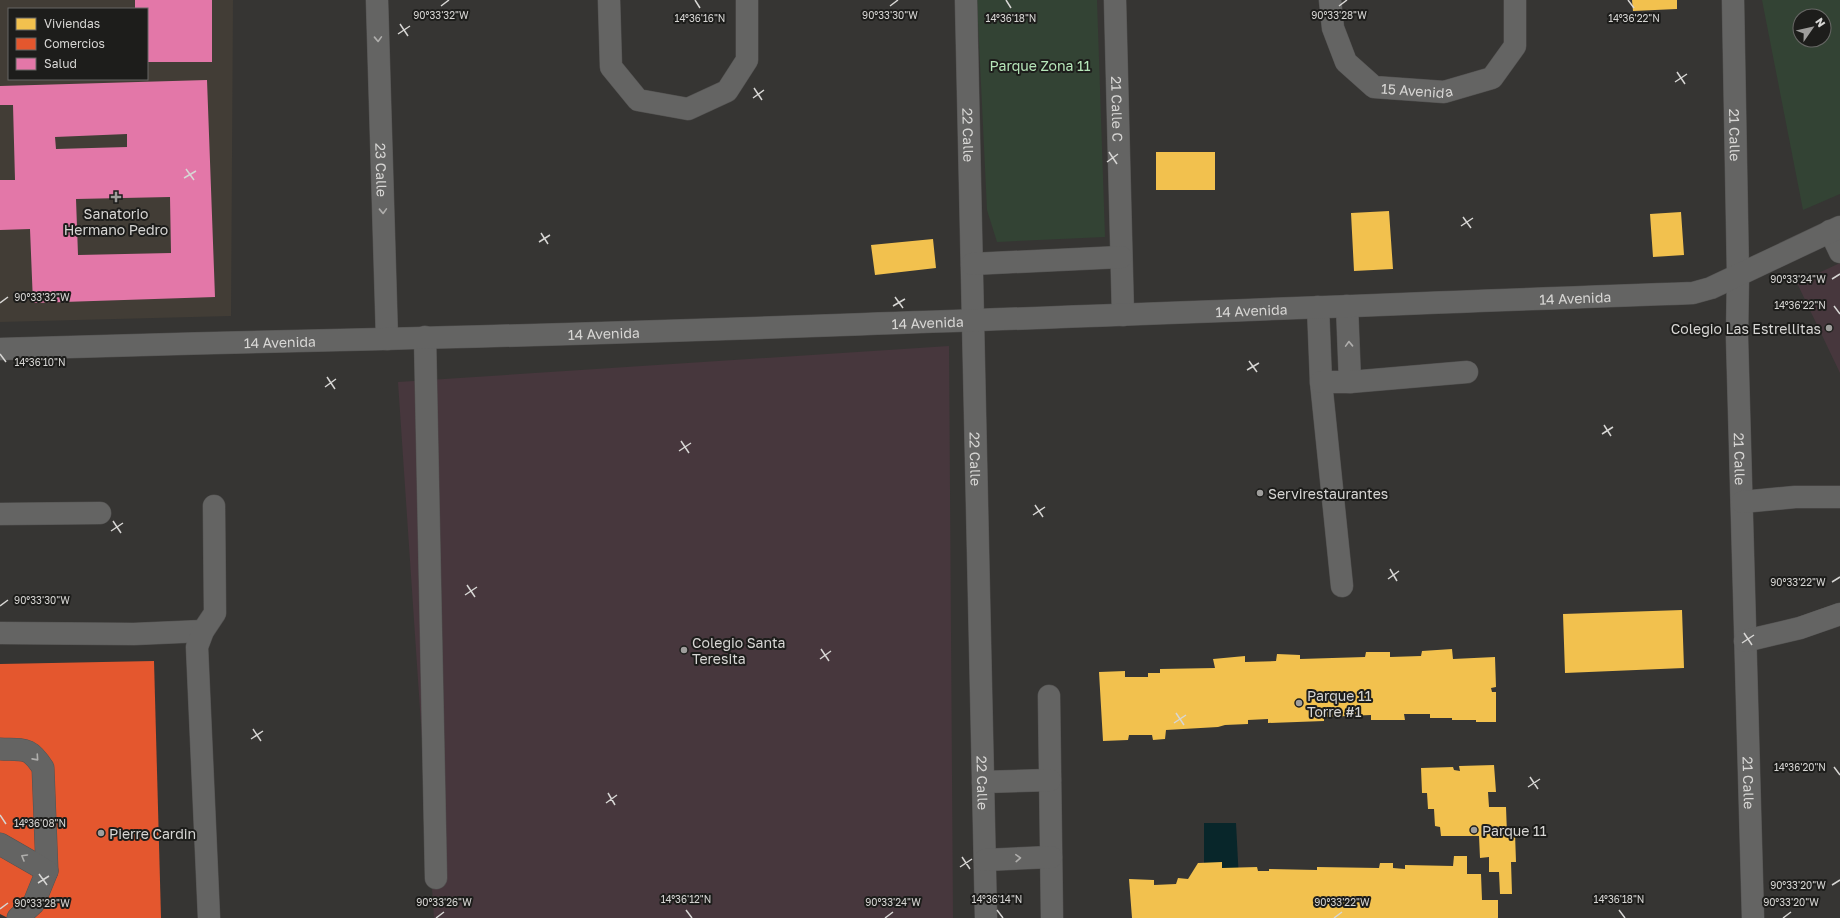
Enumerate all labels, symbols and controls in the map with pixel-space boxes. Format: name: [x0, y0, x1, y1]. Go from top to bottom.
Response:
legend: [8, 8, 148, 80]
north arrow: [1792, 8, 1832, 48]
text: 90°33'32"W: [413, 9, 469, 21]
text: 90°33'30"W: [862, 9, 918, 21]
text: 90°33'28"W: [1311, 9, 1367, 21]
text: 14°36'16"N: [675, 12, 725, 24]
text: 14°36'18"N: [986, 12, 1036, 24]
text: 14°36'22"N: [1608, 12, 1660, 24]
text: N: [1813, 15, 1828, 29]
text: Viviendas: [44, 16, 100, 31]
text: Comercios: [44, 36, 105, 51]
one-way arrow: [374, 36, 383, 42]
text: Salud: [44, 56, 77, 71]
park label: Parque Zona 11: [989, 57, 1091, 74]
street label: 21 Calle C: [1108, 76, 1127, 142]
street label: 15 Avenida: [1380, 79, 1455, 101]
street label: 22 Calle: [960, 108, 978, 162]
street label: 21 Calle: [1726, 108, 1744, 162]
street label: 23 Calle: [373, 143, 391, 197]
marker: Sanatorio Hermano Pedro: [110, 191, 122, 203]
place label: Sanatorio Hermano Pedro: [64, 205, 168, 238]
one-way arrow: [379, 208, 387, 214]
text: 90°33'24"W: [1770, 273, 1826, 285]
street label: 14 Avenida: [1539, 288, 1612, 307]
text: 90°33'32"W: [14, 291, 70, 303]
text: 14°36'22"N: [1774, 299, 1826, 311]
street label: 14 Avenida: [1215, 300, 1288, 320]
street label: 14 Avenida: [891, 312, 964, 332]
place label: Colegio Las Estrellitas: [1671, 320, 1821, 337]
street label: 14 Avenida: [568, 323, 640, 342]
marker: Colegio Las Estrellitas: [1824, 323, 1834, 333]
street label: 14 Avenida: [244, 332, 316, 351]
one-way arrow: [1344, 341, 1353, 347]
text: 14°36'10"N: [15, 356, 66, 368]
street label: 22 Calle: [967, 432, 985, 486]
street label: 21 Calle: [1731, 432, 1750, 486]
place label: Servirestaurantes: [1268, 485, 1388, 502]
marker: Servirestaurantes: [1255, 488, 1265, 498]
text: 90°33'22"W: [1770, 576, 1826, 588]
text: 90°33'30"W: [14, 594, 70, 606]
place label: Colegio Santa Teresita: [692, 634, 786, 667]
marker: Colegio Santa Teresita: [679, 645, 689, 655]
place label: Parque 11 Torre #1: [1307, 687, 1372, 720]
marker: Parque 11 Torre #1: [1294, 698, 1304, 708]
one-way arrow: [31, 753, 38, 761]
street label: 22 Calle: [974, 756, 992, 810]
street label: 21 Calle: [1740, 756, 1759, 809]
text: 14°36'20"N: [1774, 761, 1826, 773]
text: 14°36'08"N: [14, 817, 66, 829]
place label: Parque 11: [1482, 822, 1547, 839]
place label: Pierre Cardin: [109, 825, 196, 842]
marker: Parque 11: [1469, 825, 1479, 835]
marker: Pierre Cardin: [96, 828, 106, 838]
one-way arrow: [1015, 854, 1021, 863]
one-way arrow: [21, 855, 28, 862]
text: 90°33'20"W: [1770, 879, 1826, 891]
text: 14°36'12"N: [661, 893, 711, 905]
text: 14°36'14"N: [972, 893, 1022, 905]
text: 14°36'18"N: [1594, 893, 1644, 905]
text: 90°33'26"W: [416, 896, 472, 908]
text: 90°33'24"W: [865, 896, 921, 908]
text: 90°33'22"W: [1314, 896, 1370, 908]
text: 90°33'20"W: [1763, 896, 1819, 908]
text: 90°33'28"W: [14, 897, 70, 909]

